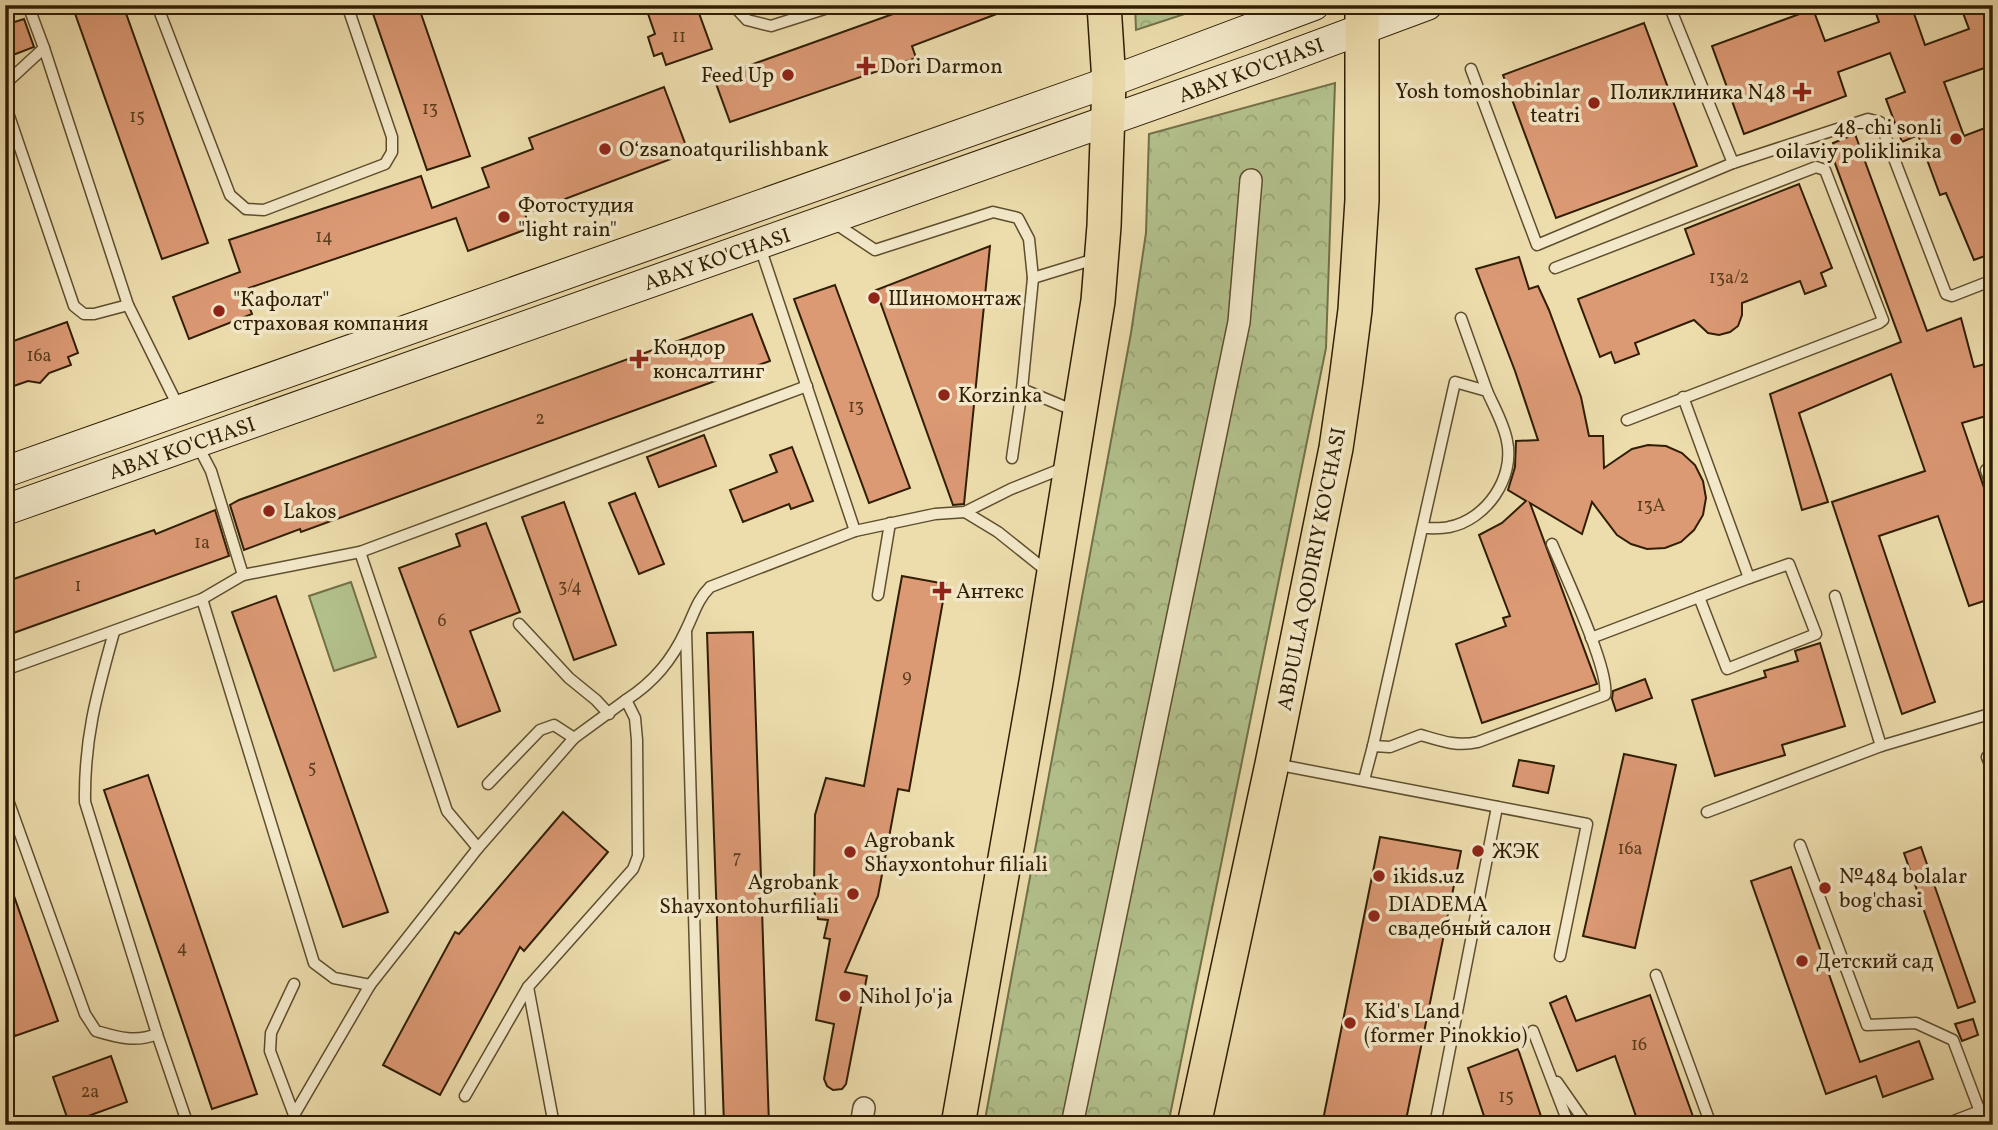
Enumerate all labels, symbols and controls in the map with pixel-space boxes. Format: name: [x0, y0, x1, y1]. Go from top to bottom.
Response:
house number: 11: [672, 25, 686, 50]
street label: ABAY KO'CHASI: [1175, 32, 1328, 111]
place label: Dori Darmon: [880, 53, 1003, 82]
marker: Dori Darmon: [858, 58, 874, 74]
place label: Feed Up: [701, 62, 774, 91]
marker: Feed Up: [780, 67, 796, 83]
place label: Yosh tomoshobinlar teatri: [1395, 78, 1580, 131]
place label: Поликлиника N48: [1610, 79, 1786, 108]
marker: Поликлиника N48: [1792, 82, 1812, 102]
marker: Yosh tomoshobinlar teatri: [1586, 95, 1602, 111]
house number: 13: [422, 97, 438, 122]
house number: 15: [129, 105, 145, 130]
place label: 48-chi sonli oilaviy poliklinika: [1776, 114, 1942, 167]
marker: 48-chi sonli oilaviy poliklinika: [1948, 131, 1964, 147]
place label: Oʻzsanoatqurilishbank: [619, 136, 829, 165]
marker: Oʻzsanoatqurilishbank: [597, 141, 613, 157]
place label: Фотостудия "light rain": [518, 192, 634, 245]
marker: Фотостудия "light rain": [496, 209, 512, 225]
street label: ABAY KO'CHASI: [640, 222, 795, 299]
house number: 14: [315, 225, 333, 250]
house number: 13a/2: [1709, 266, 1749, 291]
place label: Шиномонтаж: [888, 285, 1022, 314]
place label: "Кафолат" страховая компания: [233, 286, 429, 339]
marker: Шиномонтаж: [866, 290, 882, 306]
marker: "Кафолат" страховая компания: [211, 303, 227, 319]
place label: Кондор консалтинг: [653, 334, 764, 387]
house number: 16a: [26, 344, 52, 369]
marker: Кондор консалтинг: [631, 351, 647, 367]
place label: Korzinka: [958, 382, 1043, 411]
marker: Korzinka: [936, 387, 952, 403]
house number: 13: [848, 395, 864, 420]
house number: 2: [535, 407, 545, 432]
street label: ABAY KO'CHASI: [105, 411, 260, 488]
street label: ABDULLA QODIRIY KO'CHASI: [1271, 425, 1354, 713]
house number: 13A: [1637, 494, 1666, 519]
place label: Lakos: [283, 498, 337, 527]
marker: Lakos: [261, 503, 277, 519]
house number: 1a: [194, 531, 210, 556]
house number: 1: [75, 574, 81, 599]
house number: 3/4: [558, 575, 582, 600]
place label: Антекс: [956, 578, 1024, 607]
marker: Антекс: [934, 583, 950, 599]
house number: 6: [437, 609, 447, 634]
house number: 9: [902, 665, 912, 690]
house number: 5: [308, 756, 316, 781]
place label: Agrobank Shayxontohur filiali: [864, 827, 1048, 880]
house number: 16a: [1617, 837, 1643, 862]
place label: ЖЭК: [1492, 838, 1540, 867]
marker: ЖЭК: [1470, 843, 1486, 859]
marker: Agrobank Shayxontohur filiali: [842, 844, 858, 860]
house number: 7: [733, 846, 741, 871]
place label: ikids.uz: [1393, 863, 1465, 892]
place label: №484 bolalar bog'chasi: [1839, 863, 1967, 916]
marker: ikids.uz: [1371, 868, 1387, 884]
place label: Agrobank Shayxontohurfiliali: [659, 869, 840, 922]
marker: №484 bolalar bog'chasi: [1817, 880, 1833, 896]
marker: Agrobank Shayxontohurfiliali: [845, 886, 861, 902]
place label: DIADEMA свадебный салон: [1388, 891, 1552, 944]
marker: DIADEMA свадебный салон: [1366, 908, 1382, 924]
house number: 4: [177, 936, 187, 961]
place label: Детский сад: [1816, 948, 1934, 977]
marker: Детский сад: [1794, 953, 1810, 969]
place label: Nihol Jo'ja: [859, 983, 953, 1012]
marker: Nihol Jo'ja: [837, 988, 853, 1004]
place label: Kid's Land (former Pinokkio): [1364, 998, 1527, 1051]
marker: Kid's Land (former Pinokkio): [1342, 1015, 1358, 1031]
house number: 16: [1631, 1033, 1647, 1058]
house number: 2a: [81, 1080, 99, 1105]
house number: 15: [1498, 1085, 1514, 1110]

